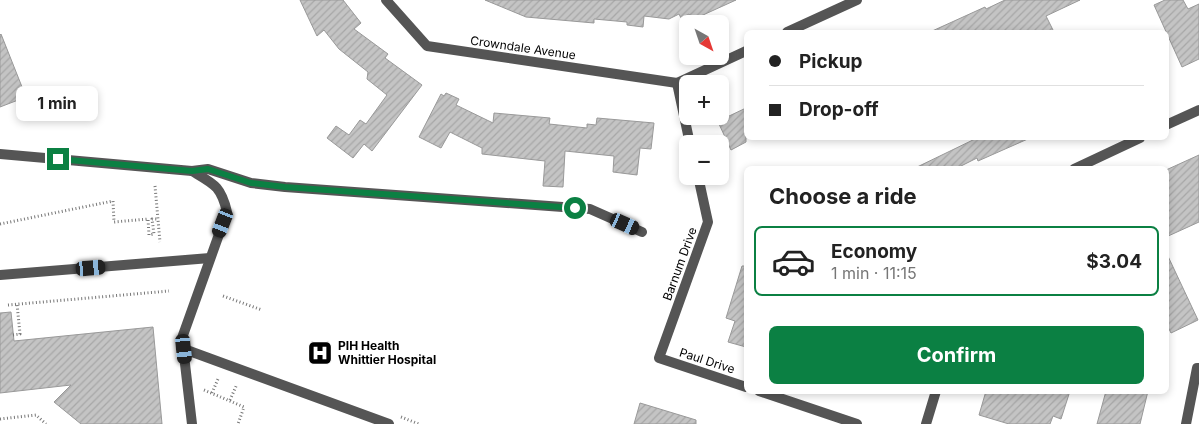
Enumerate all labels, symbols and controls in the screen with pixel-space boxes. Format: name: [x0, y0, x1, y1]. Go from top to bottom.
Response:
north arrow: [679, 15, 729, 65]
map controls: [679, 15, 729, 185]
street label: Crowndale Avenue: [469, 33, 577, 62]
text: Pickup: [799, 50, 862, 73]
button: +: [679, 75, 729, 125]
callout: 1 min: [17, 86, 99, 122]
text: 1 min: [37, 93, 77, 113]
text: Drop-off: [799, 98, 879, 121]
button: −: [679, 135, 729, 185]
route end: [47, 148, 69, 170]
text: Choose a ride: [769, 183, 917, 209]
route start: [564, 197, 586, 219]
car: [210, 206, 235, 240]
car: [608, 211, 641, 237]
street label: Barnum Drive: [659, 225, 700, 303]
icon: car: [771, 239, 816, 284]
text: Economy: [831, 240, 917, 263]
text: $3.04: [1086, 250, 1142, 273]
car: [75, 259, 106, 277]
text: 1 min · 11:15: [831, 263, 917, 283]
button: Confirm: [769, 326, 1144, 384]
car: [174, 333, 193, 365]
place label: PIH Health Whittier Hospital: [338, 338, 436, 367]
hospital icon: PIH Health Whittier Hospital: [307, 340, 333, 366]
street label: Paul Drive: [677, 344, 737, 377]

